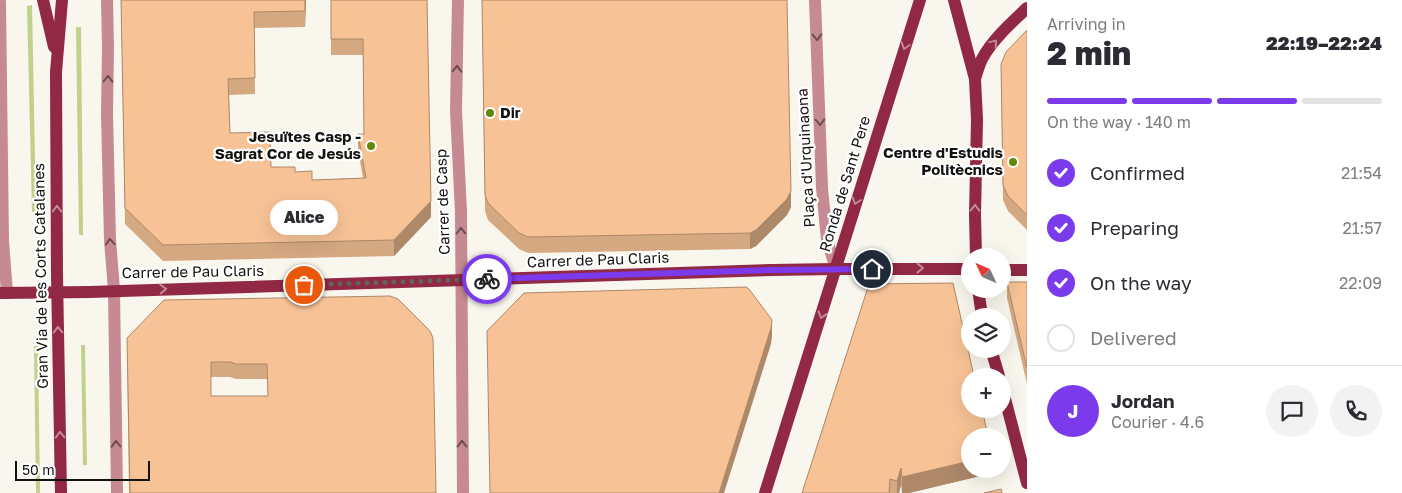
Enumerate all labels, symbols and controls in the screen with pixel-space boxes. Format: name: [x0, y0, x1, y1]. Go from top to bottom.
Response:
text: Arriving in: [1047, 14, 1126, 34]
text: 22:19–22:24: [1266, 31, 1382, 54]
one-way arrow: [811, 33, 822, 41]
text: 2 min: [1047, 34, 1131, 72]
one-way arrow: [989, 39, 998, 48]
one-way arrow: [901, 42, 911, 50]
one-way arrow: [452, 65, 462, 72]
one-way arrow: [103, 75, 113, 82]
street label: Plaça d'Urquinaona: [792, 88, 818, 228]
place label: Dir: [500, 103, 521, 121]
marker: Dir: [484, 107, 496, 119]
text: On the way · 140 m: [1047, 112, 1191, 132]
street label: Ronda de Sant Pere: [815, 113, 873, 254]
one-way arrow: [814, 118, 825, 126]
place label: Jesuïtes Casp - Sagrat Cor de Jesús: [215, 127, 361, 162]
marker: Jesuïtes Casp - Sagrat Cor de Jesús: [365, 140, 377, 152]
place label: Centre d'Estudis Politècnics: [883, 143, 1003, 178]
street label: Carrer de Casp: [431, 149, 453, 255]
marker: Centre d'Estudis Politècnics: [1007, 156, 1019, 168]
icon: check: [1047, 159, 1075, 187]
text: Confirmed: [1090, 161, 1185, 184]
street label: Gran Via de les Corts Catalanes: [29, 163, 51, 389]
text: 21:54: [1341, 163, 1382, 183]
one-way arrow: [852, 197, 862, 205]
callout: Alice: [270, 200, 338, 235]
one-way arrow: [970, 203, 980, 211]
one-way arrow: [52, 205, 62, 212]
text: Alice: [284, 207, 324, 227]
icon: check: [1047, 214, 1075, 242]
text: Preparing: [1090, 216, 1179, 239]
text: 21:57: [1342, 218, 1382, 238]
one-way arrow: [456, 227, 466, 235]
one-way arrow: [105, 237, 116, 245]
street label: Carrer de Pau Claris: [526, 248, 670, 270]
pin: [851, 248, 893, 290]
north arrow: [961, 248, 1011, 298]
map controls: [961, 248, 1011, 478]
courier: [462, 254, 512, 304]
icon: home: [858, 255, 886, 283]
street label: Carrer de Pau Claris: [122, 261, 264, 281]
one-way arrow: [916, 263, 924, 273]
pin: [283, 264, 325, 306]
icon: bike: [473, 265, 501, 293]
icon: check: [1047, 269, 1075, 297]
icon: bag: [290, 271, 318, 299]
text: On the way: [1090, 271, 1192, 294]
text: 22:09: [1339, 273, 1382, 293]
one-way arrow: [159, 284, 167, 295]
button: layers: [961, 308, 1011, 358]
one-way arrow: [817, 310, 827, 319]
one-way arrow: [53, 326, 63, 334]
text: Delivered: [1090, 326, 1177, 349]
button: +: [961, 368, 1011, 418]
button: chat: [1266, 385, 1318, 437]
button: phone: [1330, 385, 1382, 437]
text: Jordan: [1111, 389, 1175, 412]
text: J: [1068, 399, 1078, 422]
text: Courier · 4.6: [1111, 412, 1204, 432]
button: −: [961, 428, 1011, 478]
one-way arrow: [54, 430, 65, 438]
one-way arrow: [111, 440, 121, 448]
one-way arrow: [457, 440, 467, 448]
scale bar: [15, 458, 150, 481]
text: 50 m: [22, 461, 55, 478]

